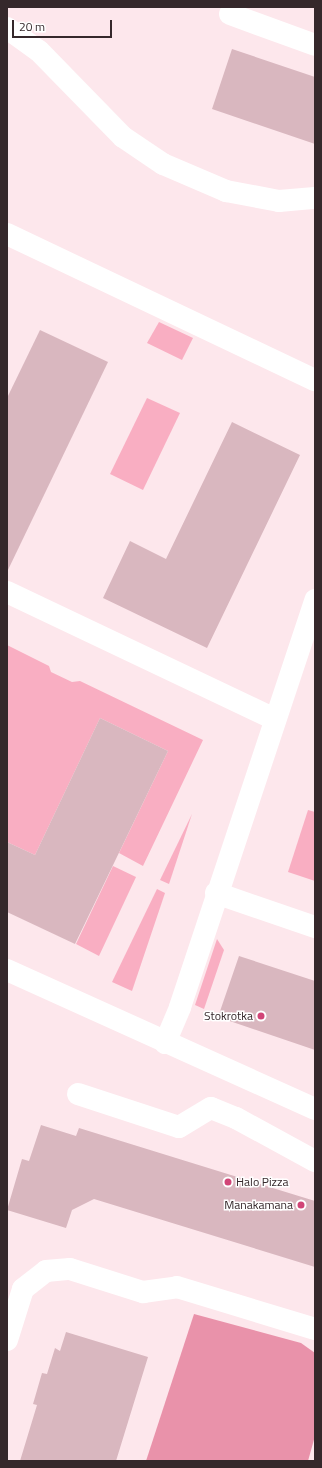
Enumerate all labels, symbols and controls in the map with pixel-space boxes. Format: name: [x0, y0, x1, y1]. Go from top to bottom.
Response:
scale bar: [14, 12, 114, 38]
text: 20 m: [19, 17, 45, 36]
place label: Stokrotka: [204, 1009, 253, 1023]
marker: Stokrotka: [256, 1011, 266, 1021]
place label: Halo Pizza: [236, 1175, 289, 1189]
marker: Halo Pizza: [223, 1177, 233, 1187]
place label: Manakamana: [224, 1198, 293, 1212]
marker: Manakamana: [296, 1200, 306, 1210]

